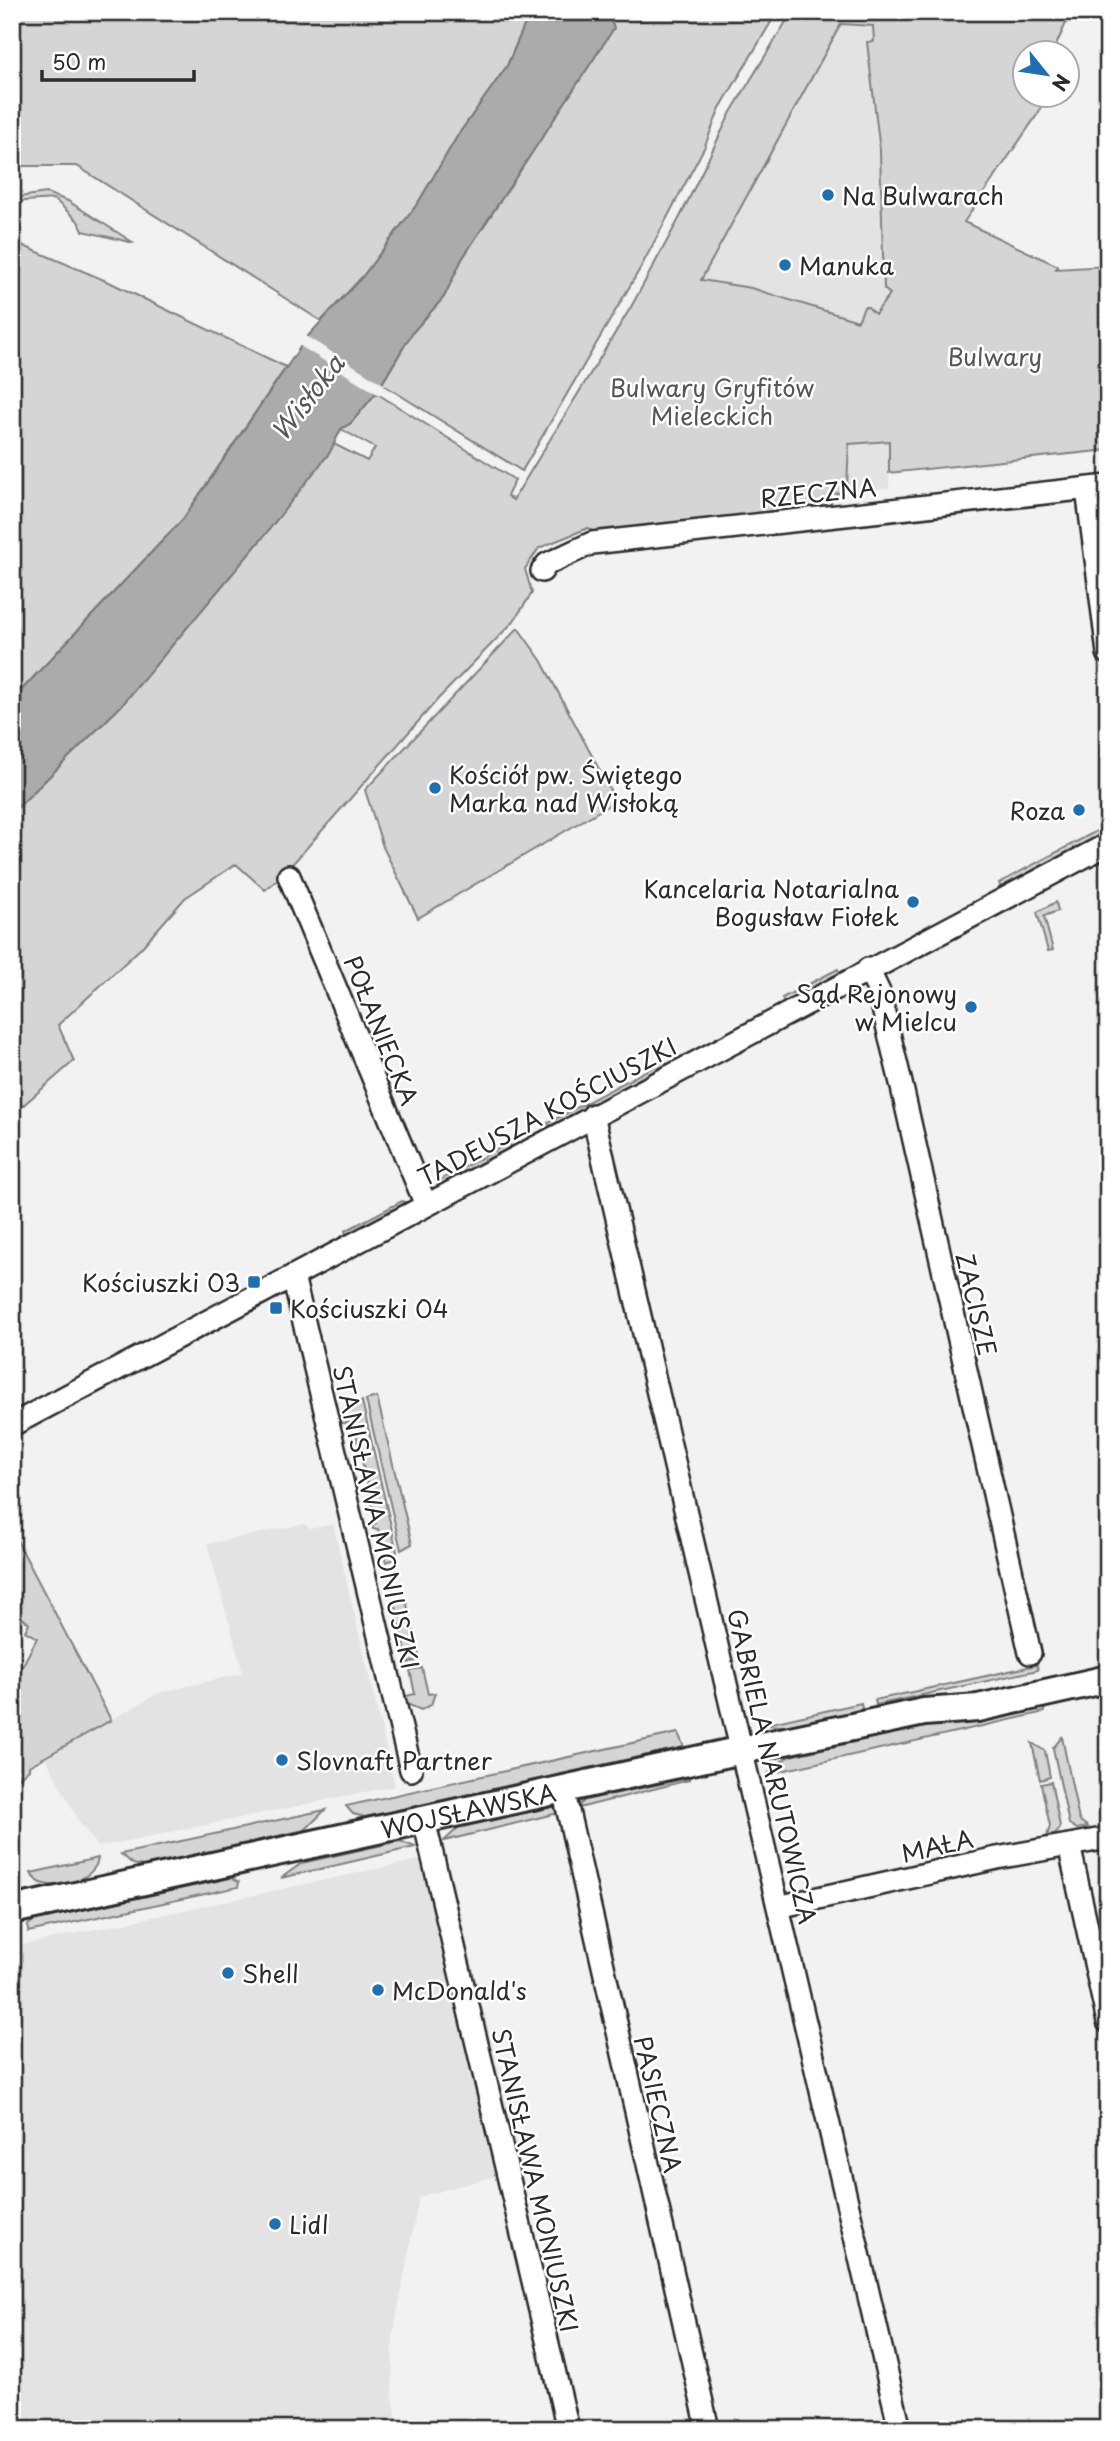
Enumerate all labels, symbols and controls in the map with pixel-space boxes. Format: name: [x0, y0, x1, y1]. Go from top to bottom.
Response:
scale bar: [42, 38, 194, 82]
north arrow: [1012, 38, 1082, 108]
text: 50 m: [52, 45, 106, 77]
text: N: [1046, 69, 1077, 97]
place label: Na Bulwarach: [842, 177, 1004, 213]
marker: Na Bulwarach: [820, 187, 836, 203]
place label: Manuka: [799, 247, 894, 283]
marker: Manuka: [777, 257, 793, 273]
park label: Bulwary: [948, 338, 1042, 374]
water label: Wisłoka: [261, 345, 354, 448]
park label: Bulwary Gryfitów Mieleckich: [610, 369, 814, 433]
street label: RZECZNA: [758, 468, 878, 516]
place label: Kościół pw. Świętego Marka nad Wisłoką: [449, 756, 682, 820]
marker: Kościół pw. Świętego Marka nad Wisłoką: [427, 780, 443, 796]
place label: Roza: [1010, 792, 1065, 828]
marker: Roza: [1071, 802, 1087, 818]
place label: Kancelaria Notarialna Bogusław Fiołek: [643, 870, 899, 934]
marker: Kancelaria Notarialna Bogusław Fiołek: [905, 894, 921, 910]
street label: POŁANIECKA: [336, 950, 428, 1110]
place label: Sąd Rejonowy w Mielcu: [796, 975, 957, 1039]
marker: Sąd Rejonowy w Mielcu: [963, 999, 979, 1015]
street label: TADEUSZA KOŚCIUSZKI: [411, 1027, 683, 1195]
street label: ZACISZE: [948, 1249, 1006, 1359]
place label: Kościuszki 03: [82, 1264, 240, 1300]
marker: Kościuszki 03: [246, 1274, 262, 1290]
place label: Kościuszki 04: [290, 1290, 449, 1326]
marker: Kościuszki 04: [268, 1300, 284, 1316]
street label: STANISŁAWA MONIUSZKI: [324, 1361, 430, 1673]
street label: GABRIELA NARUTOWICZA: [719, 1605, 827, 1927]
place label: Slovnaft Partner: [296, 1742, 493, 1778]
marker: Slovnaft Partner: [274, 1752, 290, 1768]
street label: WOJSŁAWSKA: [377, 1773, 559, 1847]
street label: MAŁA: [897, 1819, 977, 1871]
place label: Shell: [242, 1955, 299, 1991]
marker: Shell: [220, 1965, 236, 1981]
place label: McDonald's: [392, 1972, 527, 2008]
marker: McDonald's: [370, 1982, 386, 1998]
street label: STANISŁAWA MONIUSZKI: [483, 2024, 589, 2336]
street label: PASIECZNA: [626, 2032, 692, 2176]
place label: Lidl: [289, 2206, 329, 2242]
marker: Lidl: [267, 2216, 283, 2232]

